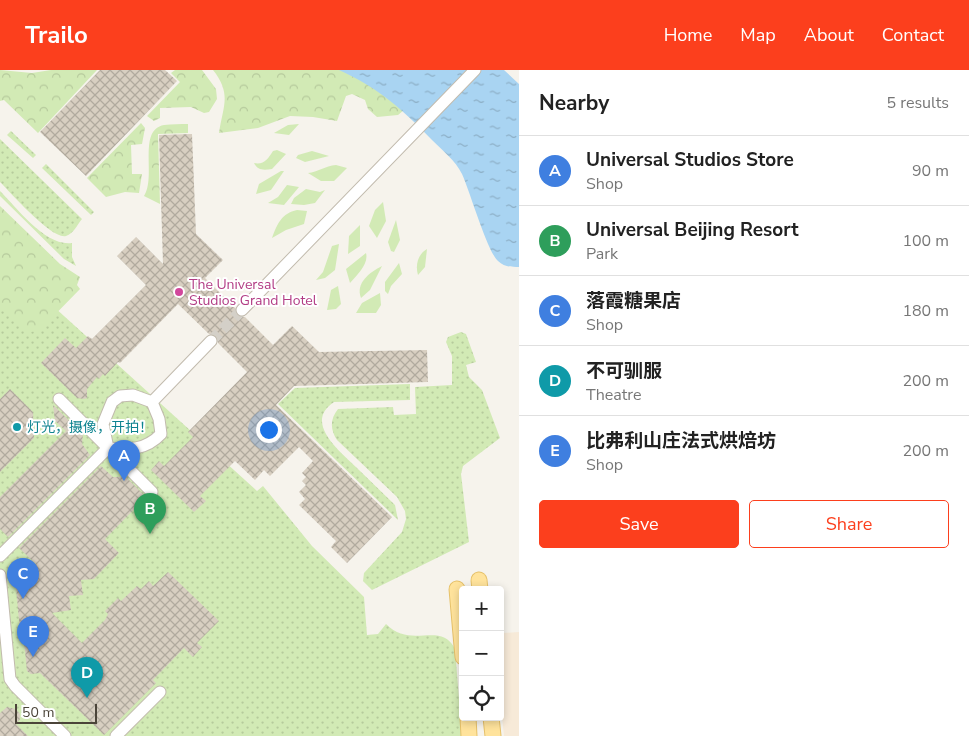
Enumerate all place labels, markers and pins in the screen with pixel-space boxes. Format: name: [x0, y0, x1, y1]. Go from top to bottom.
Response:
place label: The Universal Studios Grand Hotel: [189, 275, 318, 310]
marker: The Universal Studios Grand Hotel: [173, 286, 185, 298]
place label: 灯光，摄像，开拍！: [27, 418, 153, 437]
marker: 灯光，摄像，开拍！: [11, 421, 23, 433]
pin: A: [108, 440, 140, 481]
pin: B: [134, 493, 166, 534]
pin: C: [7, 558, 39, 599]
pin: E: [17, 616, 49, 657]
pin: D: [71, 657, 103, 698]

